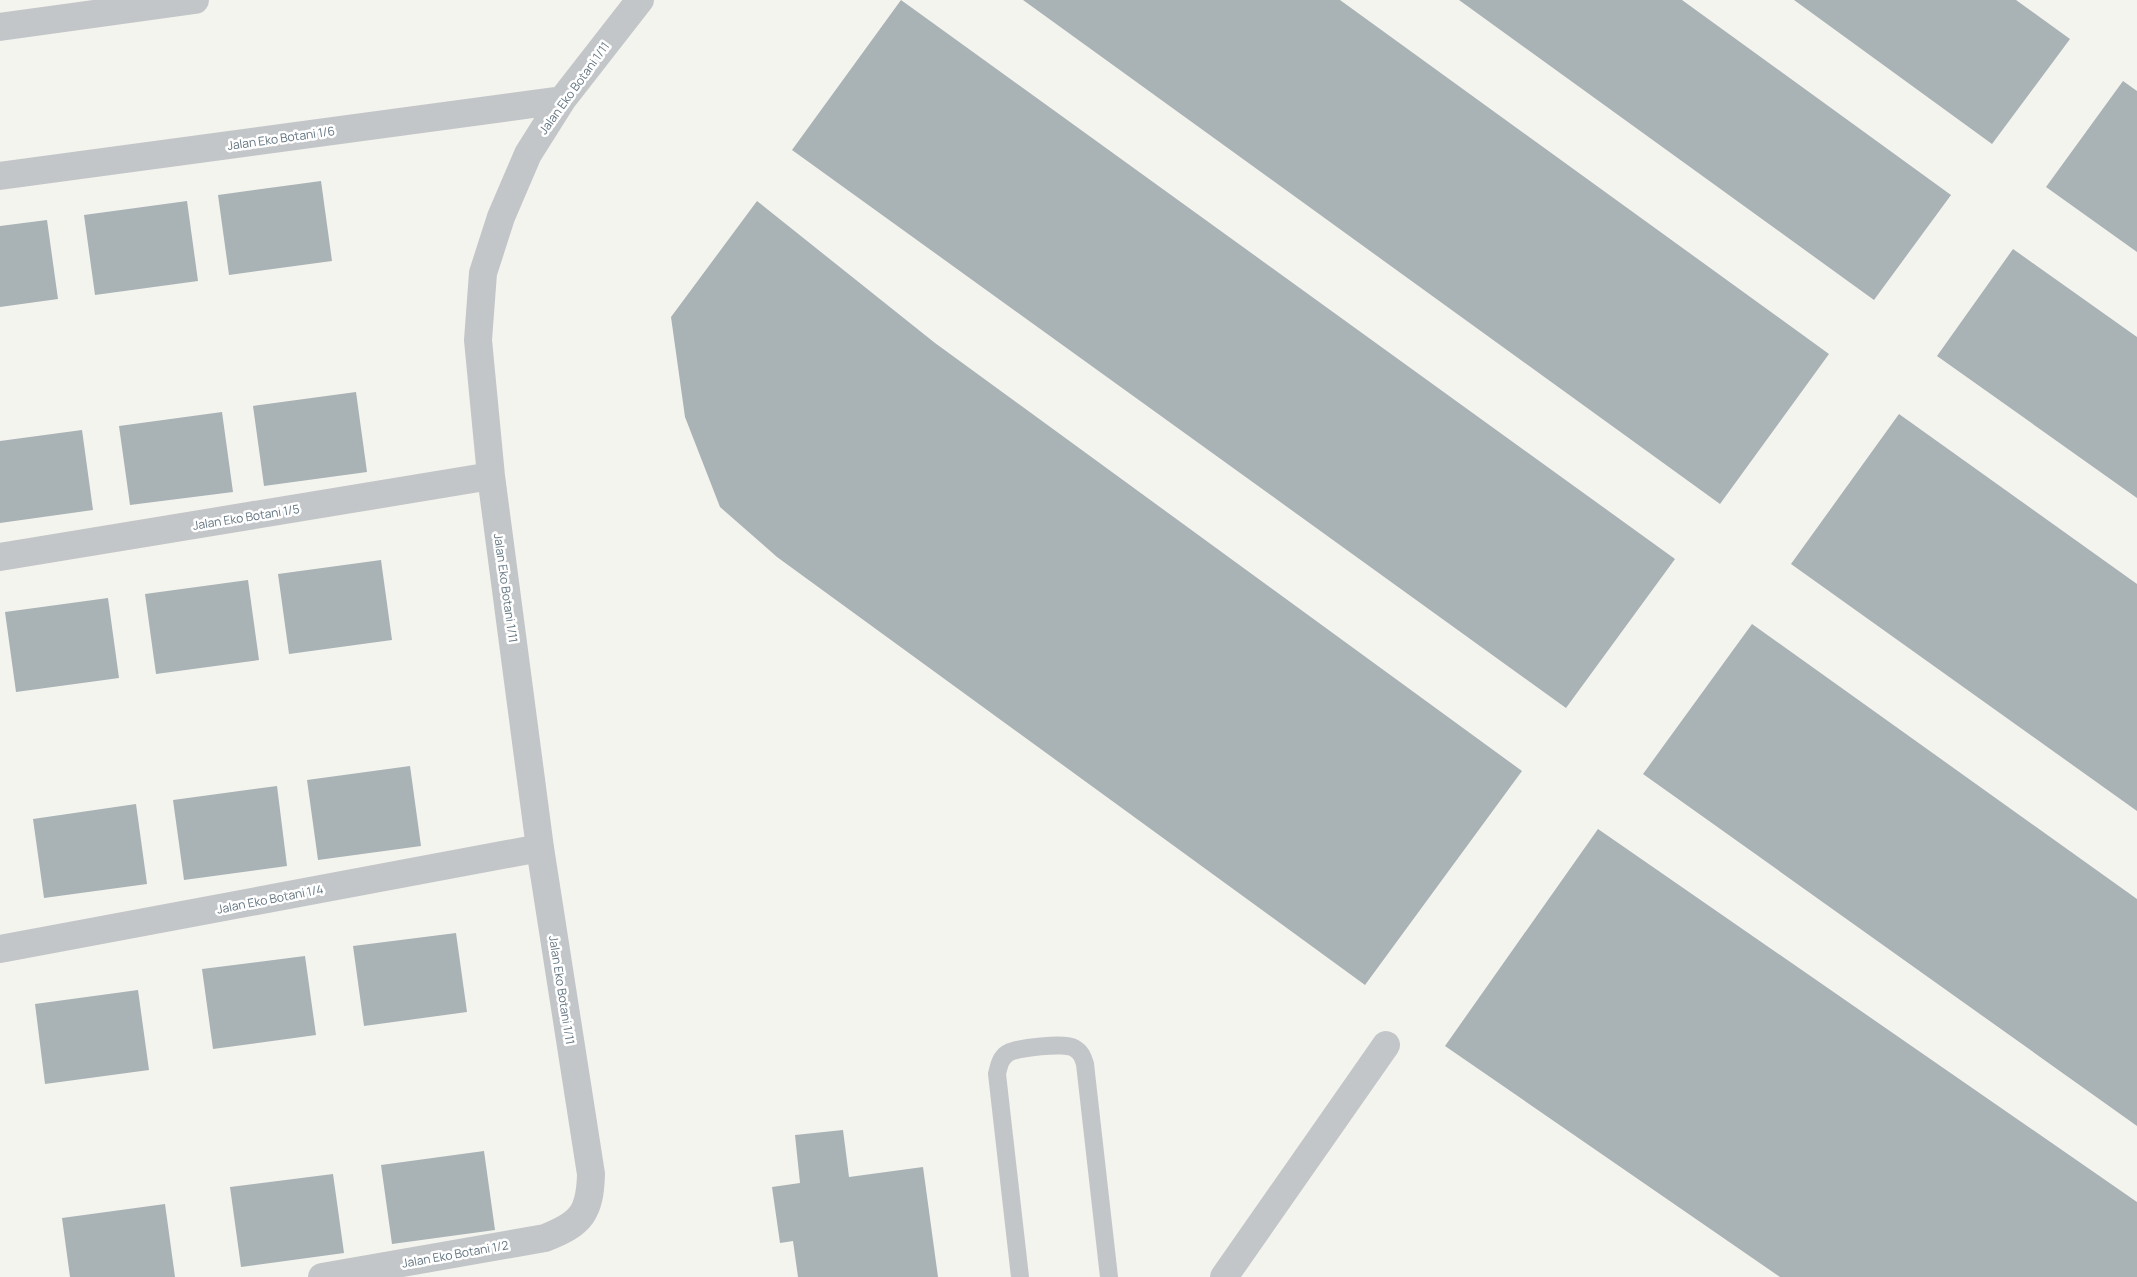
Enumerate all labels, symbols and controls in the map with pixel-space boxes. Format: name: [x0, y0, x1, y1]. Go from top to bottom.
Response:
street label: Jalan Eko Botani 1/11: [535, 38, 613, 138]
street label: Jalan Eko Botani 1/6: [226, 122, 336, 154]
street label: Jalan Eko Botani 1/5: [191, 500, 301, 534]
street label: Jalan Eko Botani 1/11: [490, 532, 522, 644]
street label: Jalan Eko Botani 1/4: [215, 880, 325, 918]
street label: Jalan Eko Botani 1/11: [545, 934, 579, 1046]
street label: Jalan Eko Botani 1/2: [400, 1236, 510, 1272]

